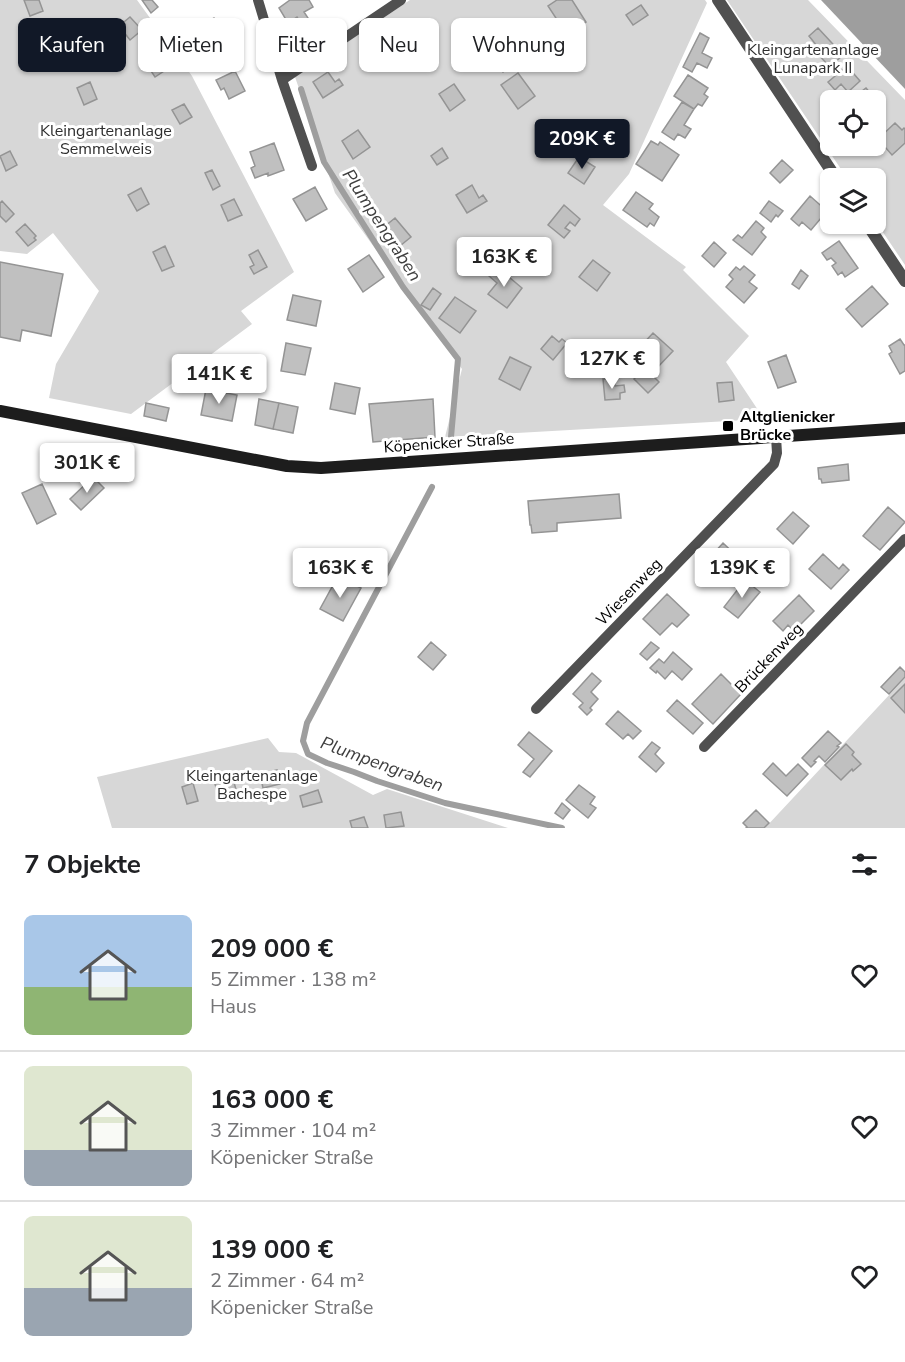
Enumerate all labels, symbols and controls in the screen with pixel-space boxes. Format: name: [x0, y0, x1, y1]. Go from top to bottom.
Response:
chip: Kaufen: [18, 18, 126, 72]
chip: Mieten: [138, 18, 244, 72]
chip: Filter: [256, 18, 347, 72]
chip: Neu: [359, 18, 439, 72]
chip: Wohnung: [451, 18, 586, 72]
park label: Kleingartenanlage Lunapark II: [747, 39, 879, 79]
map controls: [820, 90, 886, 234]
button: locate: [820, 90, 886, 156]
pin: 209K €: [533, 119, 631, 170]
park label: Kleingartenanlage Semmelweis: [40, 120, 172, 160]
text: 209K €: [549, 125, 615, 152]
water label: Plumpengraben: [337, 164, 427, 286]
button: layers: [820, 168, 886, 234]
pin: 163K €: [455, 237, 553, 288]
text: 163K €: [471, 243, 537, 270]
pin: 127K €: [563, 339, 661, 390]
text: 127K €: [579, 345, 645, 372]
pin: 141K €: [170, 354, 268, 405]
text: 141K €: [186, 360, 252, 387]
place label: Altglienicker Brücke: [740, 406, 835, 446]
marker: Altglienicker Brücke: [721, 419, 735, 433]
street label: Köpenicker Straße: [383, 427, 515, 459]
pin: 301K €: [38, 443, 136, 494]
text: 301K €: [54, 449, 120, 476]
pin: 163K €: [291, 548, 389, 599]
pin: 139K €: [693, 548, 791, 599]
street label: Wiesenweg: [591, 553, 667, 631]
text: 163K €: [307, 554, 373, 581]
text: 139K €: [709, 554, 775, 581]
street label: Brückenweg: [730, 618, 808, 698]
water label: Plumpengraben: [317, 731, 447, 797]
park label: Kleingartenanlage Bachespe: [186, 765, 318, 805]
text: 7 Objekte: [24, 847, 141, 882]
icon: filters: [848, 848, 881, 881]
text: 209 000 €: [210, 931, 333, 966]
icon: home: [72, 939, 144, 1011]
icon: heart: [848, 959, 881, 992]
text: 5 Zimmer · 138 m²: [210, 966, 376, 993]
text: Haus: [210, 993, 257, 1020]
text: 163 000 €: [210, 1082, 333, 1117]
icon: home: [72, 1090, 144, 1162]
icon: heart: [848, 1110, 881, 1143]
text: 3 Zimmer · 104 m²: [210, 1117, 376, 1144]
text: Köpenicker Straße: [210, 1144, 374, 1171]
text: 139 000 €: [210, 1232, 333, 1267]
icon: home: [72, 1240, 144, 1312]
icon: heart: [848, 1260, 881, 1293]
text: 2 Zimmer · 64 m²: [210, 1267, 364, 1294]
text: Köpenicker Straße: [210, 1294, 374, 1321]

